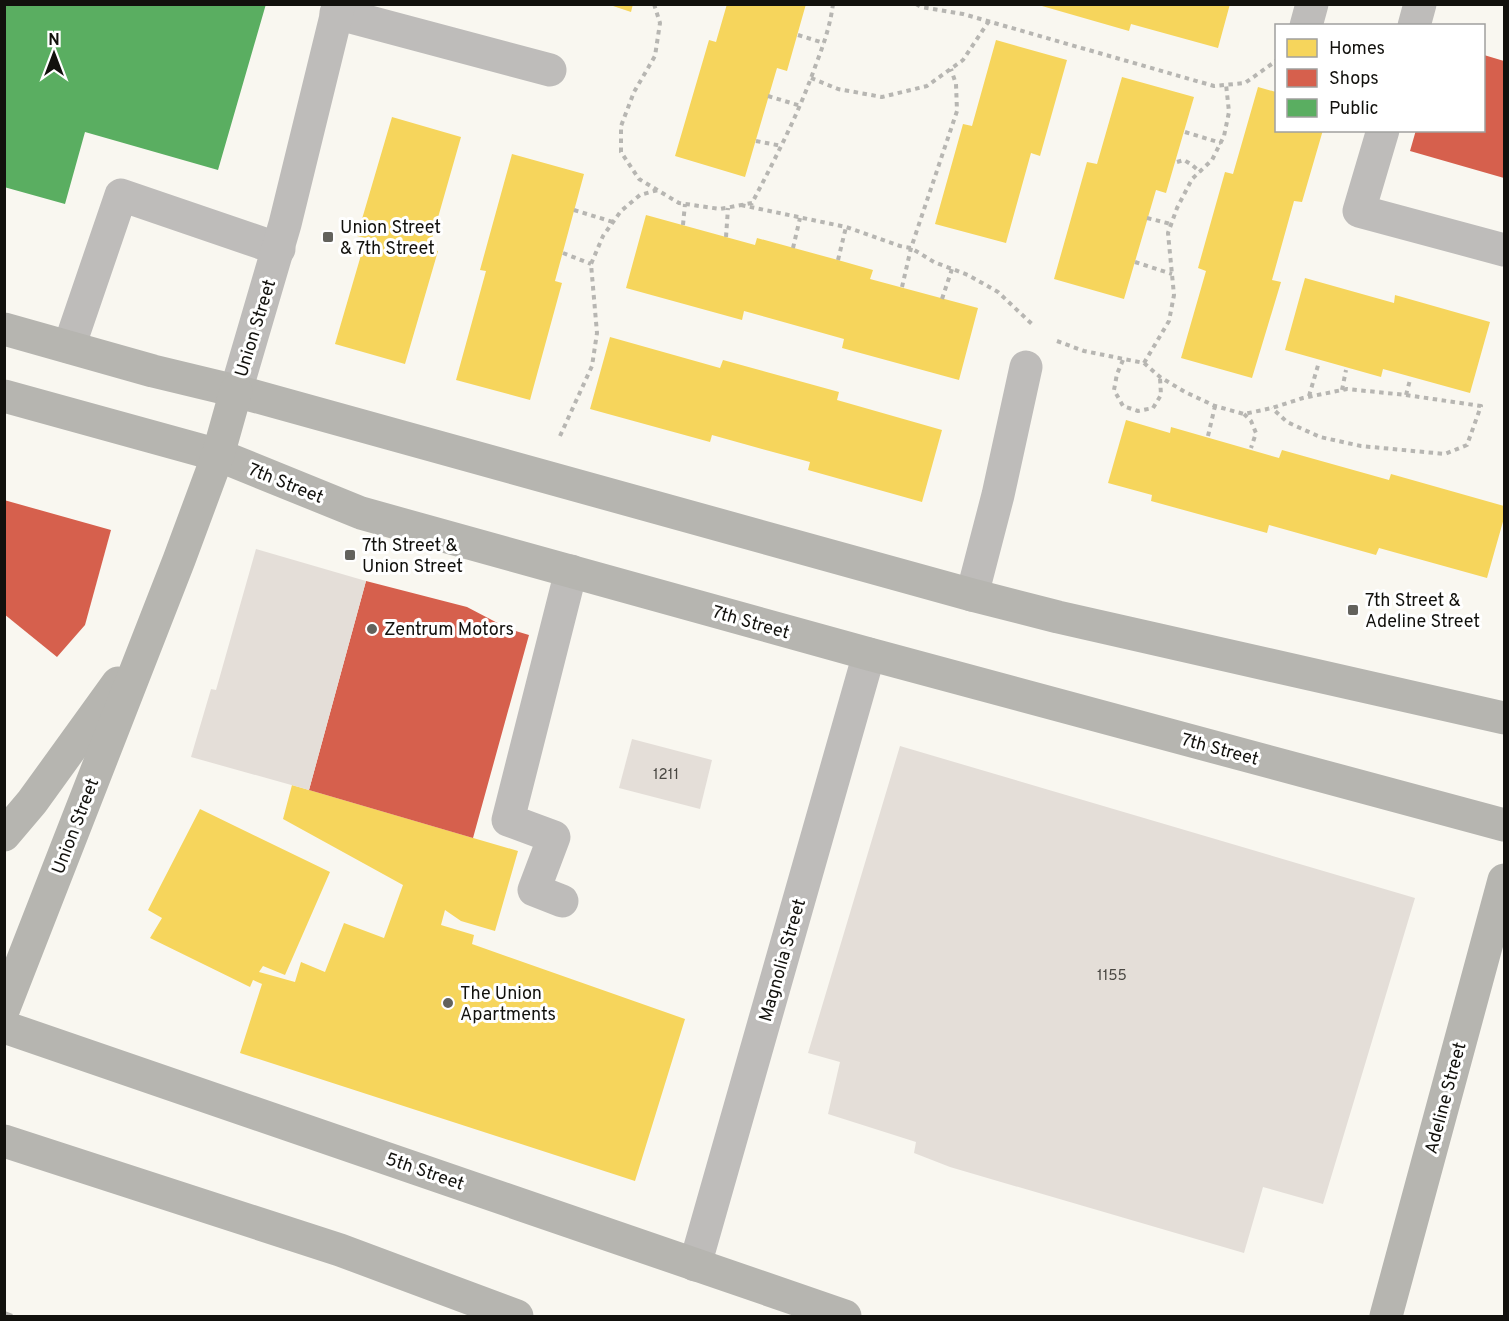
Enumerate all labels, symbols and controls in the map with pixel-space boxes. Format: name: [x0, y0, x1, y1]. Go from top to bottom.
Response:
north arrow: [24, 24, 84, 84]
legend: [1275, 24, 1485, 132]
text: N: [48, 31, 60, 51]
text: Homes: [1329, 38, 1385, 61]
text: Shops: [1329, 68, 1379, 91]
text: Public: [1329, 98, 1379, 121]
place label: Union Street & 7th Street: [340, 217, 441, 261]
marker: Union Street & 7th Street: [321, 230, 335, 244]
street label: Union Street: [231, 277, 282, 380]
street label: 7th Street: [244, 459, 326, 510]
place label: 7th Street & Union Street: [362, 535, 463, 579]
marker: 7th Street & Union Street: [343, 548, 357, 562]
place label: 7th Street & Adeline Street: [1365, 590, 1480, 634]
street label: 7th Street: [709, 601, 792, 645]
marker: 7th Street & Adeline Street: [1346, 603, 1360, 617]
place label: Zentrum Motors: [384, 619, 514, 642]
marker: Zentrum Motors: [365, 622, 379, 636]
street label: 7th Street: [1178, 729, 1261, 772]
house number: 1211: [653, 766, 679, 785]
street label: Union Street: [48, 775, 105, 878]
street label: Magnolia Street: [755, 896, 812, 1025]
house number: 1155: [1097, 967, 1127, 986]
place label: The Union Apartments: [460, 983, 556, 1027]
marker: The Union Apartments: [441, 996, 455, 1010]
street label: Adeline Street: [1420, 1040, 1472, 1157]
street label: 5th Street: [382, 1148, 467, 1197]

